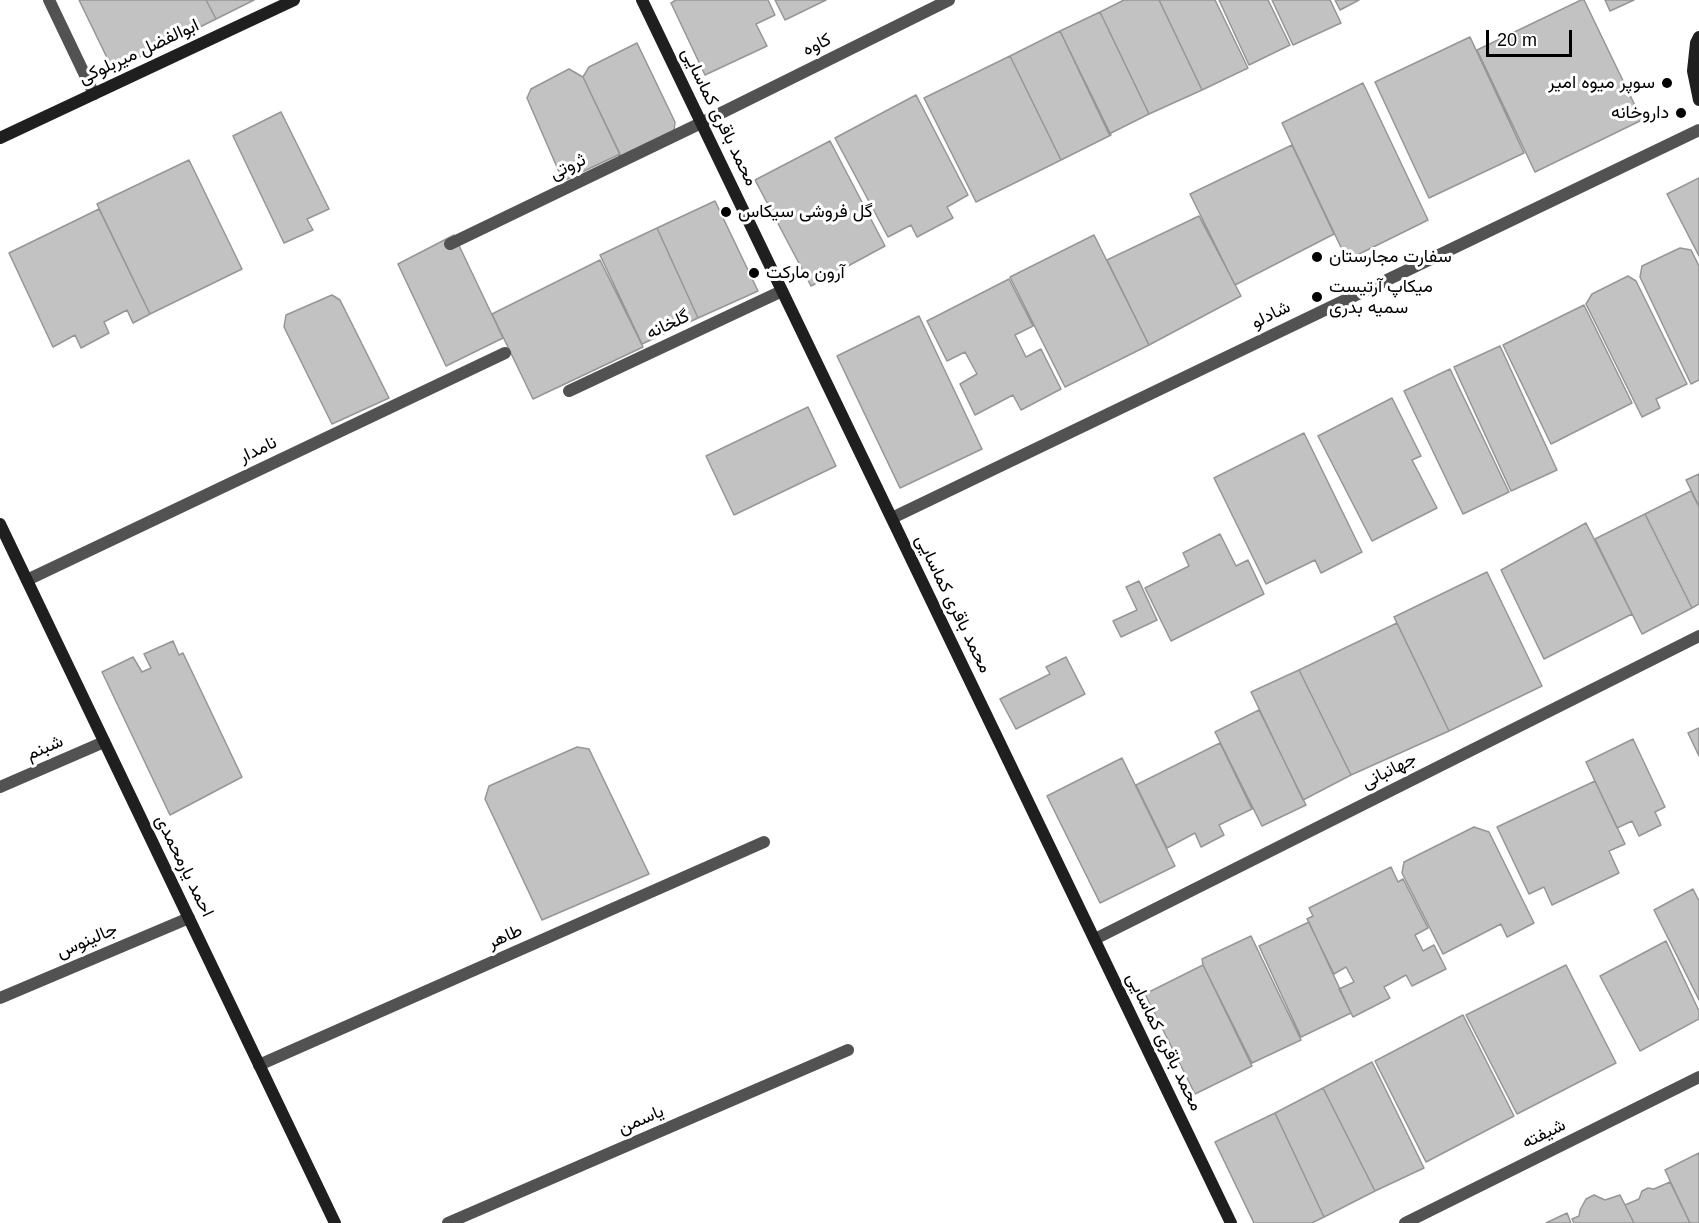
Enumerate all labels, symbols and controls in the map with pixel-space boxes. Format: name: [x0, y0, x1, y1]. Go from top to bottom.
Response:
street label: ابوالفضل میربلوکی: [75, 15, 203, 89]
scale bar: [1489, 18, 1574, 56]
street label: کاوه: [799, 29, 835, 61]
text: 20 m: [1497, 30, 1537, 50]
street label: محمد باقری کماسایی: [676, 44, 762, 190]
place label: سوپر میوه امیر: [1548, 72, 1655, 94]
marker: سوپر میوه امیر: [1660, 76, 1674, 90]
place label: داروخانه: [1611, 102, 1669, 124]
marker: داروخانه: [1674, 106, 1688, 120]
street label: ثروتی: [546, 149, 590, 185]
place label: گل فروشی سیکاس: [738, 201, 873, 223]
marker: گل فروشی سیکاس: [719, 205, 733, 219]
place label: سفارت مجارستان: [1329, 246, 1452, 268]
marker: سفارت مجارستان: [1310, 250, 1324, 264]
place label: آرون مارکت: [766, 262, 845, 284]
marker: آرون مارکت: [747, 266, 761, 280]
place label: میکاپ آرتیست سمیه بدری: [1329, 276, 1433, 318]
marker: میکاپ آرتیست سمیه بدری: [1310, 290, 1324, 304]
street label: شادلو: [1248, 296, 1294, 334]
street label: گلخانه: [643, 306, 693, 344]
street label: نامدار: [236, 432, 280, 468]
street label: محمد باقری کماسایی: [910, 531, 996, 677]
street label: شبنم: [23, 731, 67, 765]
street label: جهانبانی: [1358, 748, 1420, 794]
street label: احمد یارمحمدی: [150, 812, 218, 920]
street label: جالینوس: [53, 919, 121, 963]
street label: طاهر: [484, 920, 526, 954]
street label: محمد باقری کماسایی: [1121, 969, 1207, 1115]
street label: یاسمن: [615, 1101, 667, 1139]
street label: شیفته: [1519, 1114, 1569, 1154]

